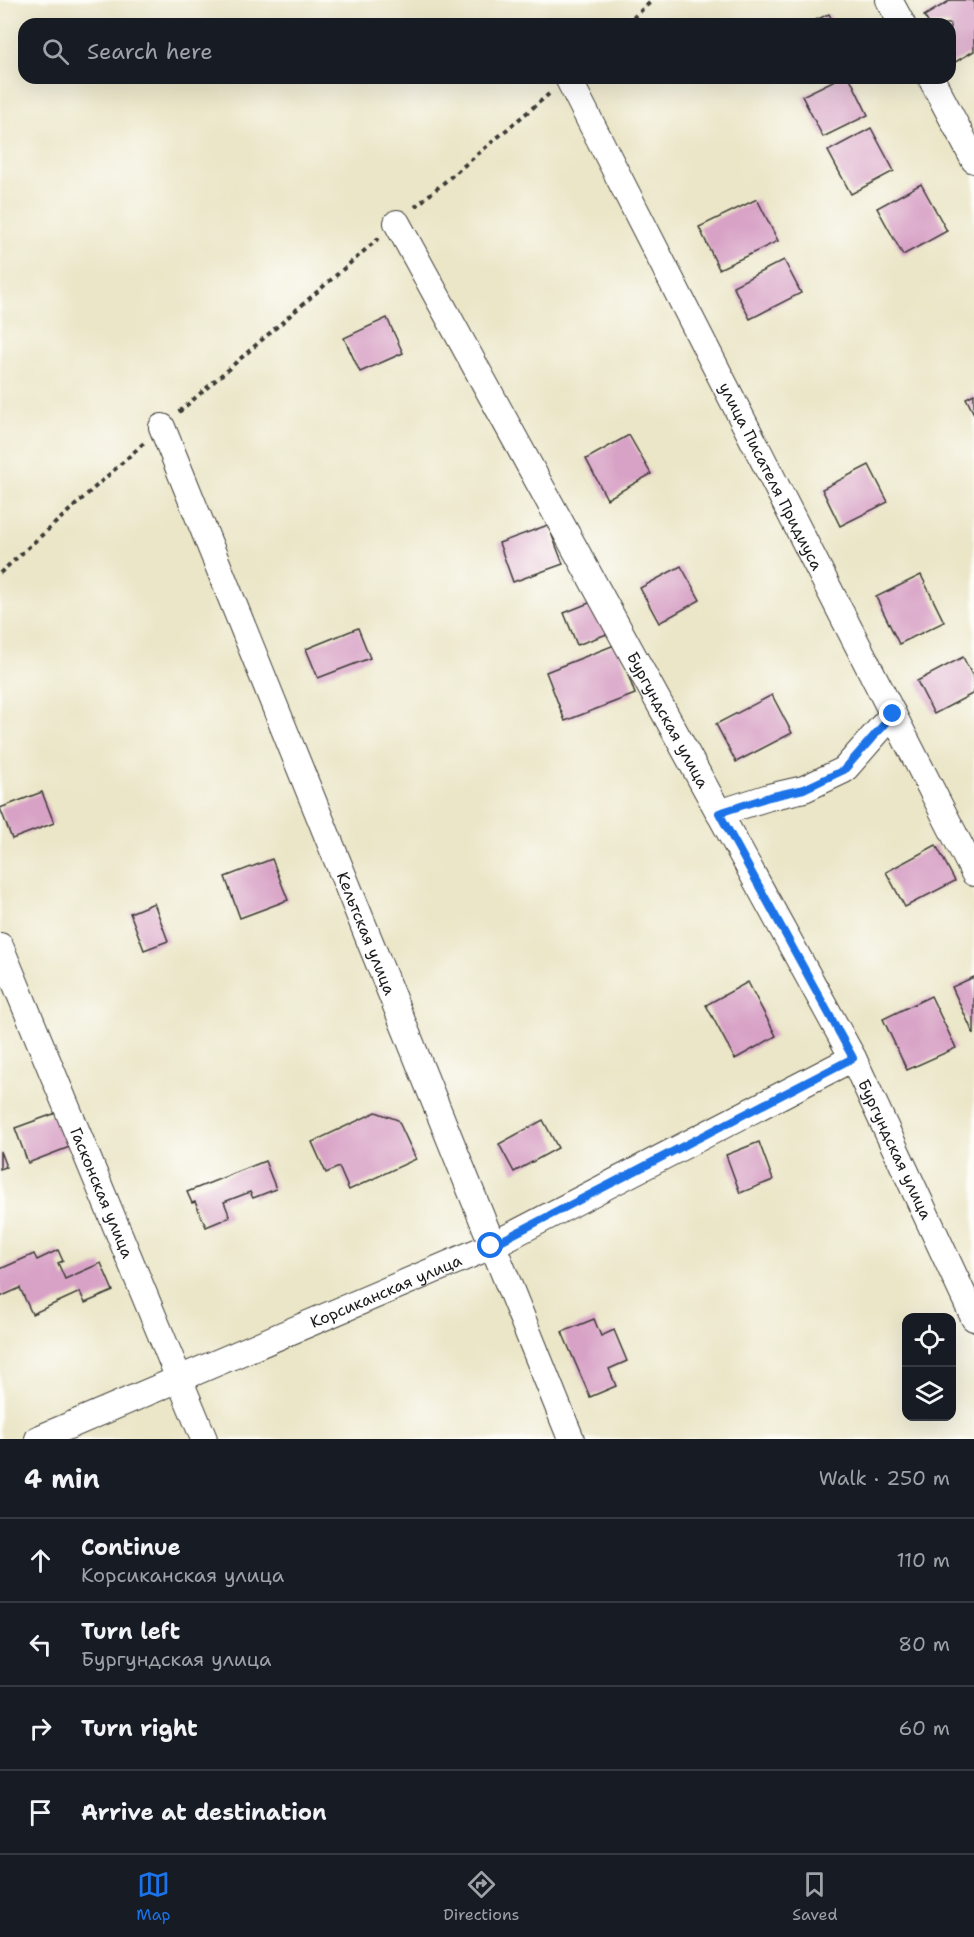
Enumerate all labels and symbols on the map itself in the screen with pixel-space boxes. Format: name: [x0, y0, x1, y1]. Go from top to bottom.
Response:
street label: улица Писателя Придиуса: [714, 379, 828, 574]
street label: Бургундская улица: [622, 648, 714, 792]
route end: [879, 700, 905, 726]
street label: Кельтская улица: [332, 869, 400, 998]
street label: Бургундская улица: [853, 1076, 937, 1223]
street label: Гасконская улица: [65, 1124, 138, 1261]
route start: [477, 1232, 503, 1258]
street label: Корсиканская улица: [307, 1250, 465, 1333]

